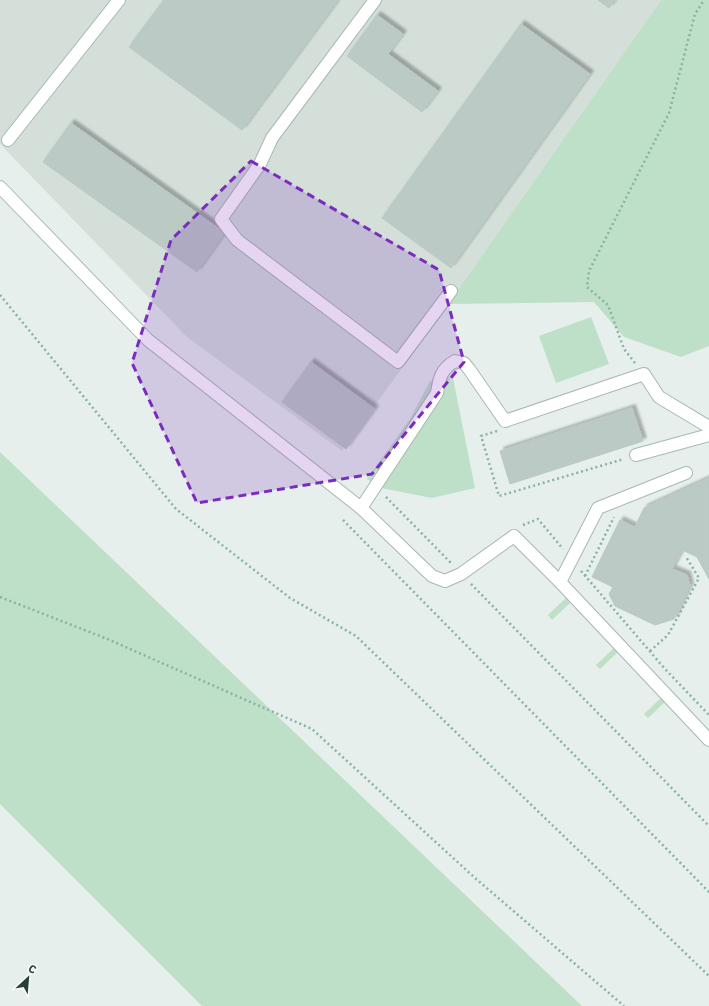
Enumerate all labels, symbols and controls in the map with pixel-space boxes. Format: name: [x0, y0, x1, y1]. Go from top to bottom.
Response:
north arrow: [8, 958, 48, 998]
text: С: [26, 961, 39, 977]

